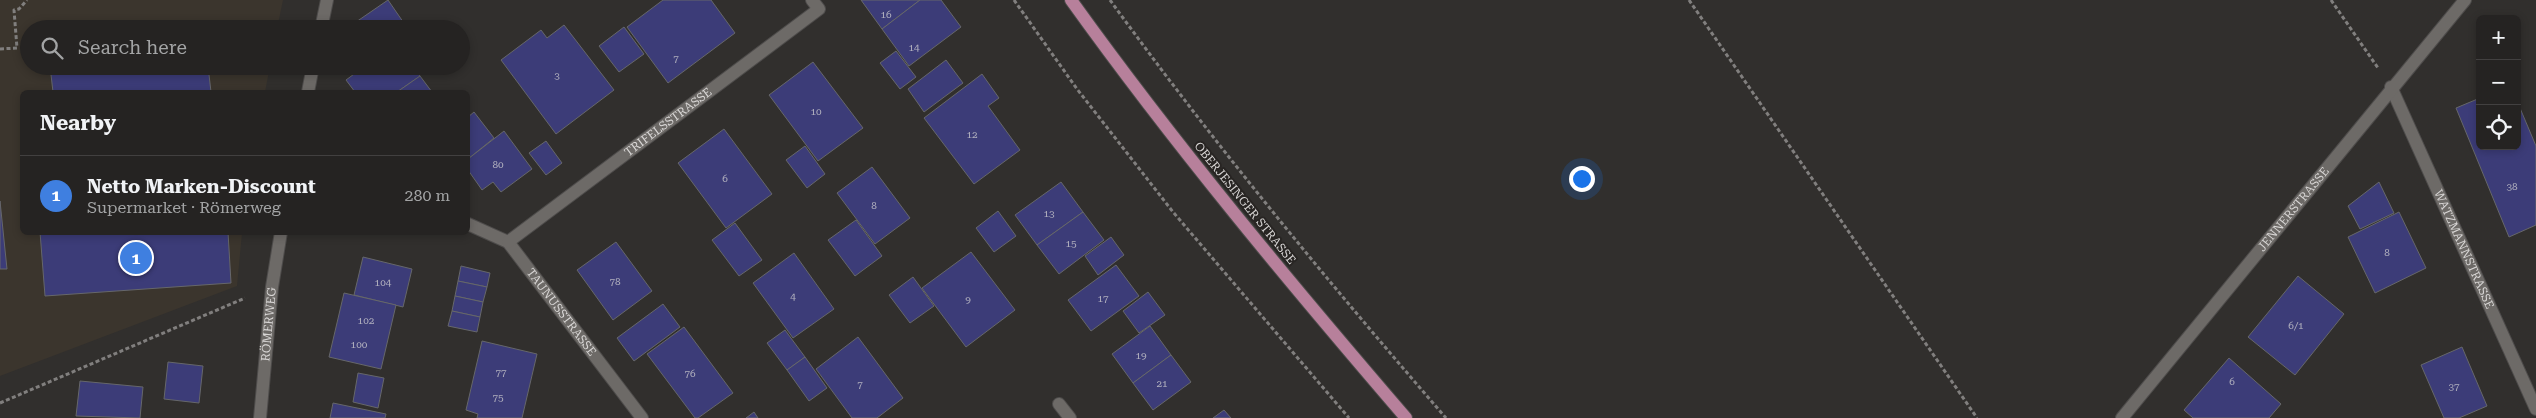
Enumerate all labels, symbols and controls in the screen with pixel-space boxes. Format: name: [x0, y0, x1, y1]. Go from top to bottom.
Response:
house number: 16: [880, 9, 892, 20]
map controls: [2476, 15, 2521, 150]
button: +: [2476, 15, 2521, 60]
search box: [20, 20, 470, 75]
icon: search: [38, 34, 66, 62]
text: Search here: [78, 36, 187, 59]
house number: 14: [908, 42, 920, 53]
house number: 7: [673, 53, 679, 64]
button: −: [2476, 60, 2521, 105]
house number: 3: [554, 70, 560, 81]
street label: TRIFELSSTRASSE: [622, 85, 714, 159]
button: locate: [2476, 105, 2521, 150]
house number: 10: [810, 106, 822, 117]
text: Nearby: [40, 111, 116, 135]
house number: 12: [966, 129, 978, 140]
street label: OBERJESINGER STRASSE: [1191, 139, 1299, 267]
house number: 80: [492, 159, 504, 170]
street label: JENNERSTRASSE: [2255, 164, 2332, 254]
your location: [1569, 166, 1595, 192]
house number: 6: [722, 173, 728, 184]
text: Netto Marken-Discount: [87, 175, 316, 198]
house number: 38: [2506, 181, 2518, 192]
text: 1: [52, 186, 60, 205]
text: 280 m: [404, 186, 450, 205]
street label: WATZMANNSTRASSE: [2431, 188, 2497, 311]
text: Supermarket · Römerweg: [87, 198, 281, 217]
house number: 8: [871, 200, 877, 211]
house number: 13: [1043, 208, 1055, 219]
house number: 15: [1065, 238, 1077, 249]
pin: 1: [120, 239, 152, 277]
house number: 8: [2384, 247, 2390, 258]
street label: TAUNUSSTRASSE: [524, 265, 599, 359]
house number: 78: [609, 276, 621, 287]
house number: 104: [375, 277, 392, 288]
street label: RÖMERWEG: [258, 286, 279, 362]
house number: 4: [790, 291, 796, 302]
house number: 17: [1097, 293, 1109, 304]
house number: 9: [965, 294, 971, 305]
house number: 102: [358, 315, 375, 326]
house number: 6/1: [2288, 320, 2304, 331]
house number: 100: [351, 339, 368, 350]
house number: 19: [1135, 350, 1147, 361]
house number: 77: [495, 367, 507, 378]
house number: 76: [684, 368, 696, 379]
house number: 6: [2229, 376, 2235, 387]
house number: 21: [1156, 378, 1168, 389]
house number: 7: [857, 379, 863, 390]
house number: 37: [2448, 381, 2460, 392]
house number: 75: [492, 392, 504, 403]

